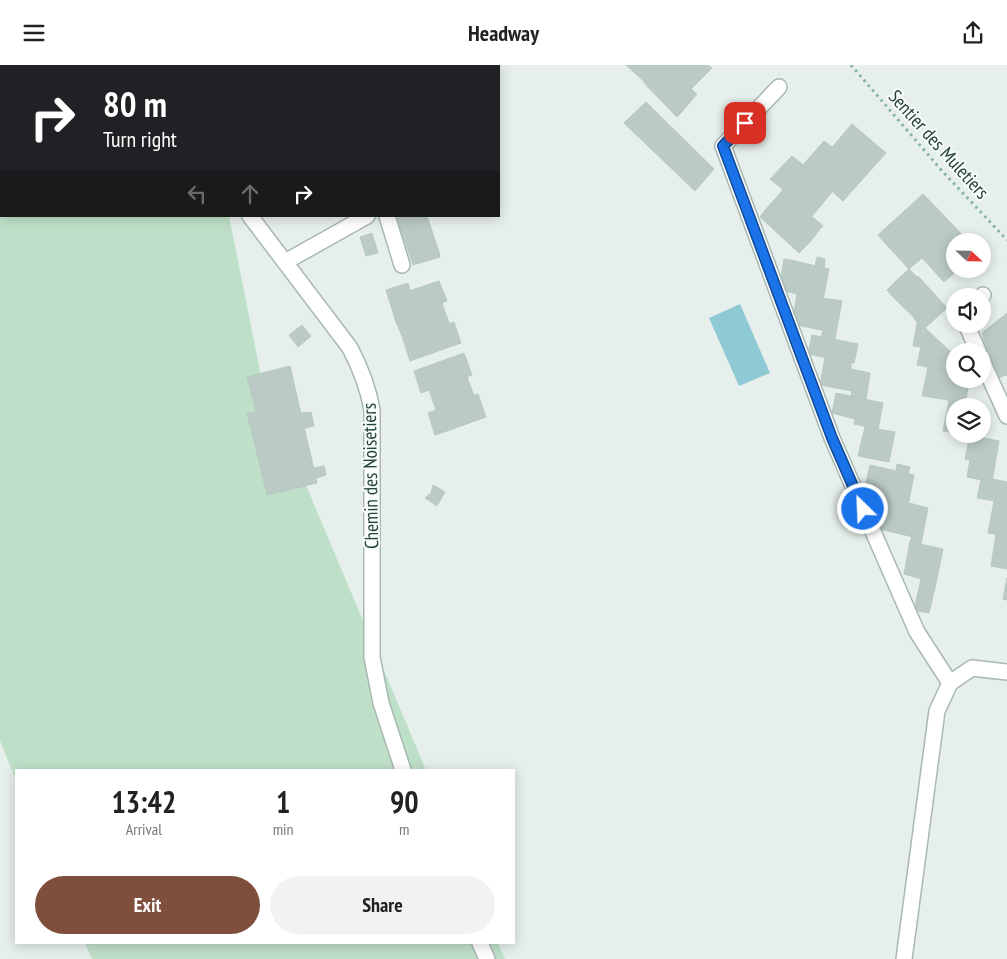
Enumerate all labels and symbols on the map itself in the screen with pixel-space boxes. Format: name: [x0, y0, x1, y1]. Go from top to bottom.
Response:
street label: Sentier des Muletiers: [884, 84, 994, 204]
pin: [724, 102, 766, 144]
north arrow: [946, 233, 991, 277]
street label: Chemin des Noisetiers: [357, 403, 383, 549]
position arrow: [836, 482, 888, 534]

